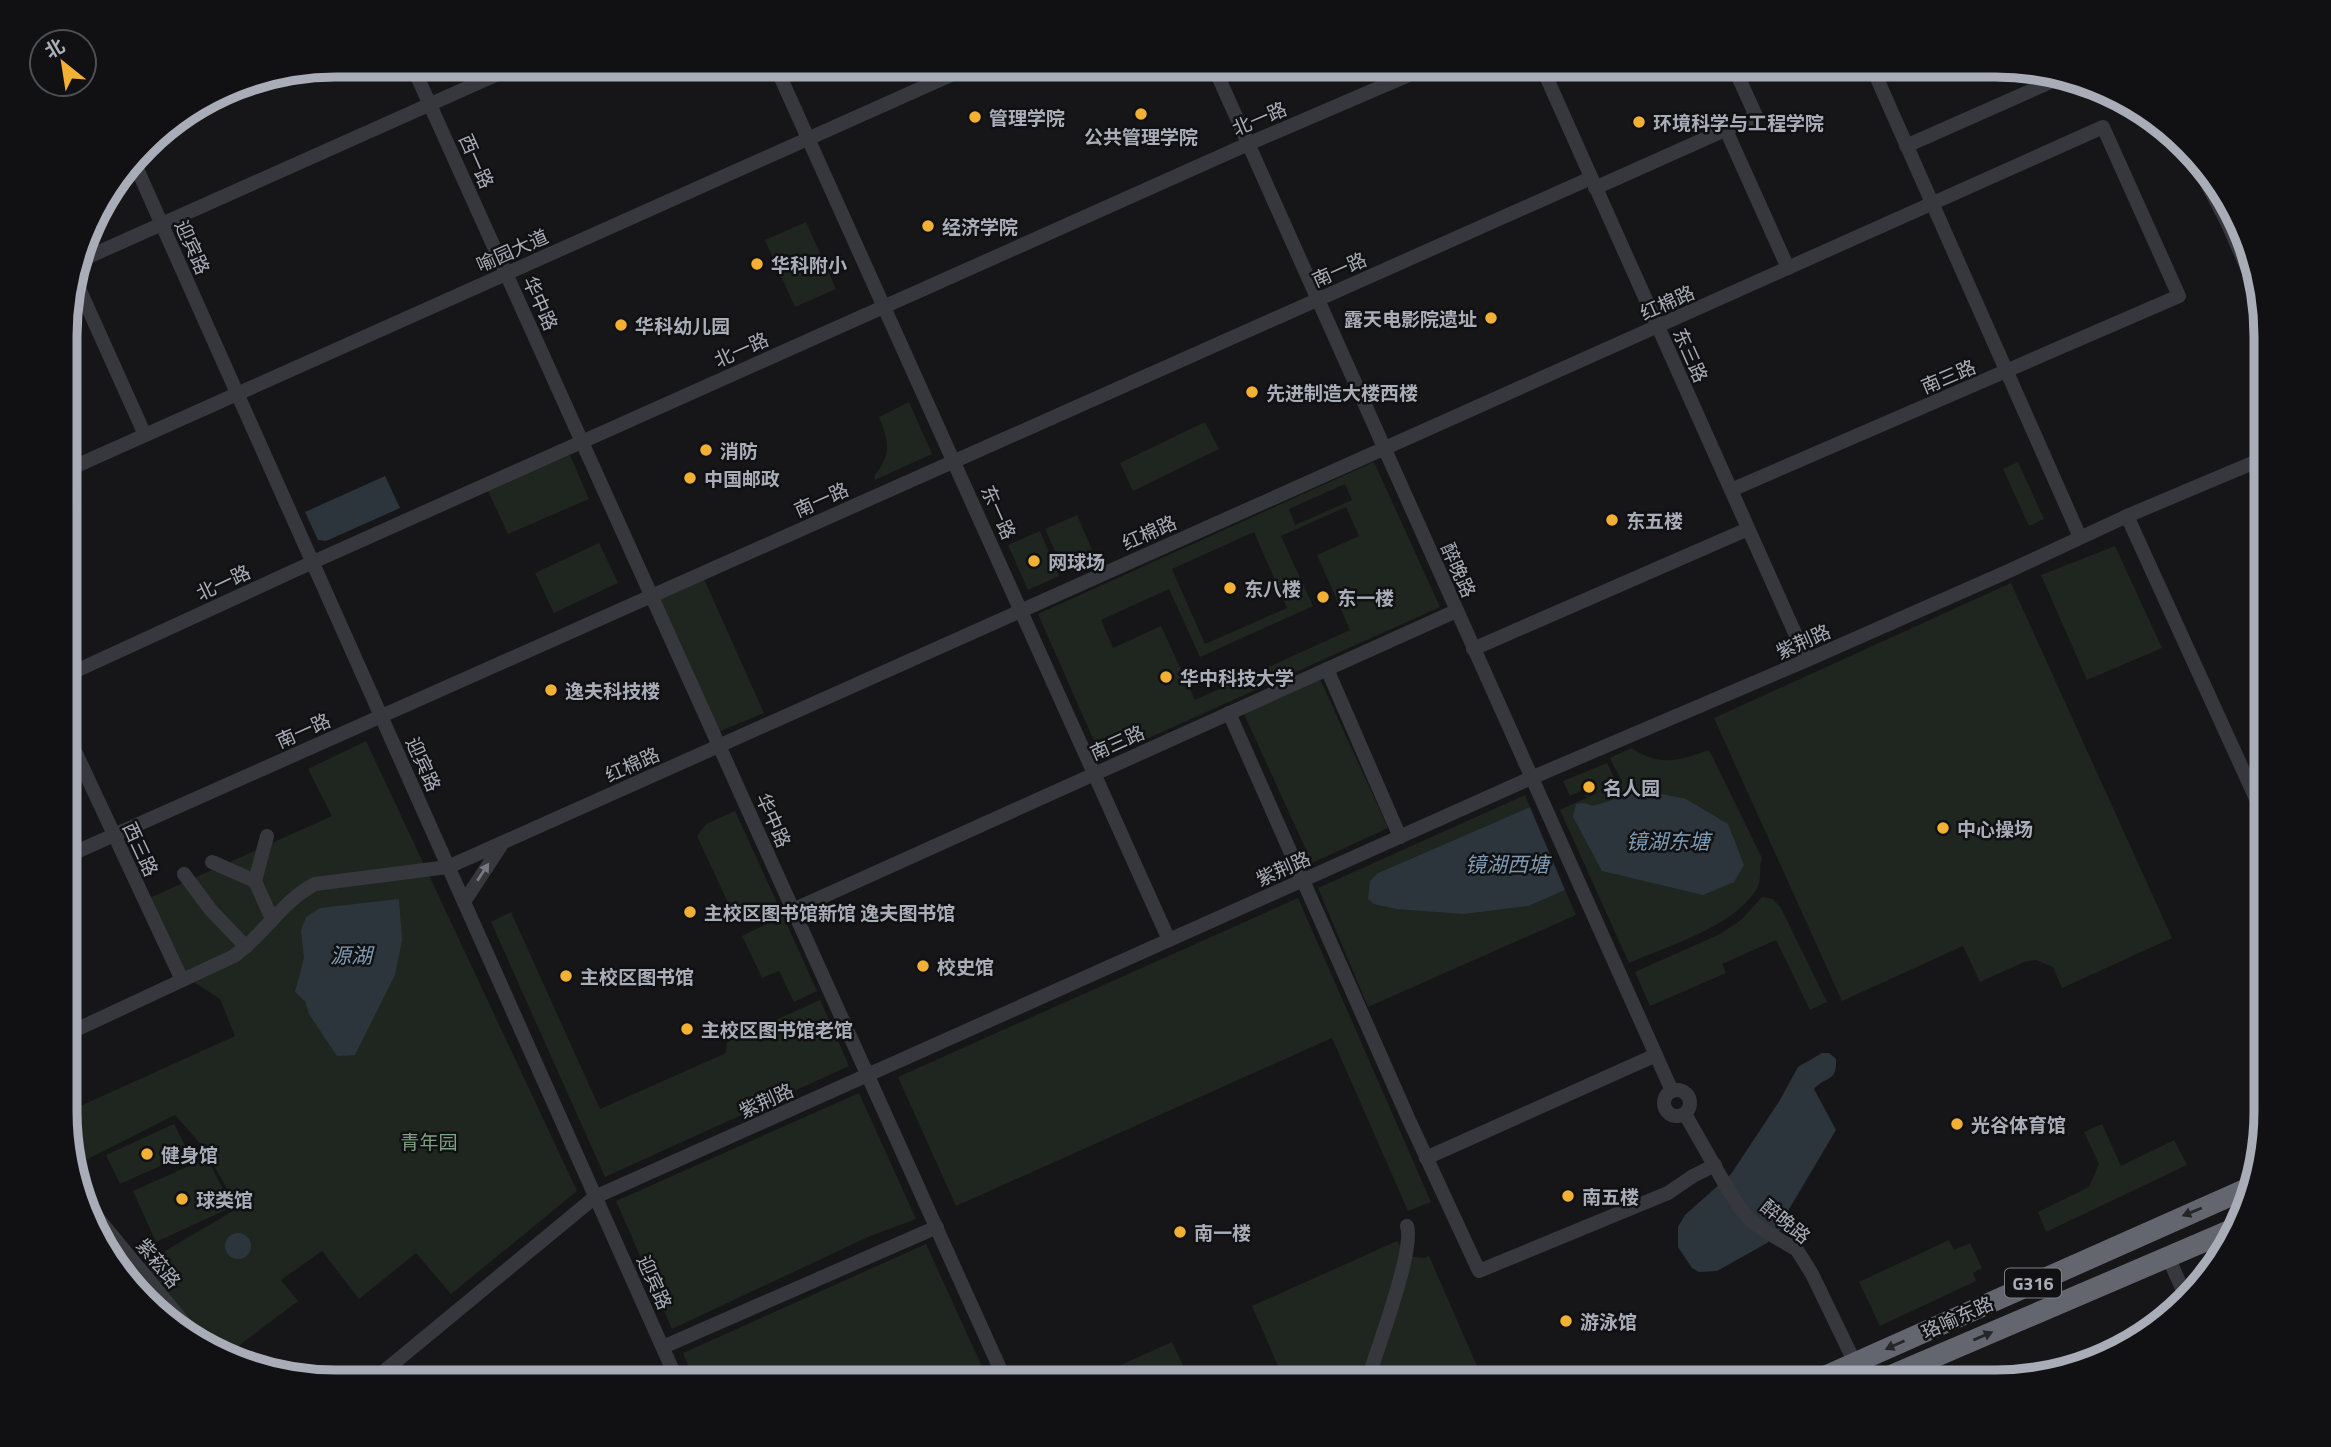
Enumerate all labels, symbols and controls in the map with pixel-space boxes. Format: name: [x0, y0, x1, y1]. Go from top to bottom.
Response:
north arrow: [28, 28, 98, 98]
text: 北: [39, 31, 70, 65]
street label: 北一路: [1227, 94, 1291, 142]
place label: 管理学院: [989, 103, 1065, 132]
marker: 公共管理学院: [1133, 106, 1149, 122]
place label: 环境科学与工程学院: [1653, 108, 1824, 137]
marker: 管理学院: [967, 109, 983, 125]
marker: 环境科学与工程学院: [1631, 114, 1647, 130]
place label: 公共管理学院: [1084, 122, 1198, 151]
street label: 西一路: [452, 129, 502, 193]
place label: 经济学院: [942, 212, 1018, 241]
street label: 迎宾路: [168, 215, 218, 279]
marker: 经济学院: [920, 218, 936, 234]
street label: 喻园大道: [471, 221, 553, 279]
street label: 南一路: [1307, 244, 1371, 294]
place label: 华科附小: [771, 250, 847, 279]
marker: 华科附小: [749, 256, 765, 272]
street label: 华中路: [516, 271, 566, 335]
street label: 红棉路: [1635, 277, 1699, 327]
place label: 露天电影院遗址: [1344, 304, 1477, 333]
marker: 露天电影院遗址: [1483, 310, 1499, 326]
place label: 华科幼儿园: [635, 311, 730, 340]
marker: 华科幼儿园: [613, 317, 629, 333]
street label: 东三路: [1666, 323, 1716, 387]
street label: 北一路: [709, 324, 773, 374]
street label: 南三路: [1916, 352, 1980, 400]
place label: 先进制造大楼西楼: [1266, 378, 1418, 407]
marker: 先进制造大楼西楼: [1244, 384, 1260, 400]
place label: 消防: [720, 436, 758, 465]
marker: 消防: [698, 442, 714, 458]
place label: 中国邮政: [704, 464, 780, 493]
marker: 中国邮政: [682, 470, 698, 486]
street label: 南一路: [789, 474, 853, 524]
street label: 东一路: [974, 480, 1024, 544]
place label: 东五楼: [1626, 506, 1683, 535]
street label: 红棉路: [1117, 507, 1181, 557]
marker: 东五楼: [1604, 512, 1620, 528]
street label: 醉晚路: [1434, 538, 1484, 602]
place label: 网球场: [1048, 547, 1105, 576]
marker: 网球场: [1026, 553, 1042, 569]
street label: 北一路: [191, 557, 255, 607]
place label: 东八楼: [1244, 574, 1301, 603]
marker: 东八楼: [1222, 580, 1238, 596]
place label: 东一楼: [1337, 583, 1394, 612]
marker: 东一楼: [1315, 589, 1331, 605]
street label: 紫荆路: [1771, 616, 1835, 666]
place label: 华中科技大学: [1180, 663, 1294, 692]
marker: 华中科技大学: [1158, 669, 1174, 685]
place label: 逸夫科技楼: [565, 676, 660, 705]
marker: 逸夫科技楼: [543, 682, 559, 698]
street label: 南一路: [271, 705, 335, 755]
street label: 南三路: [1085, 717, 1149, 767]
street label: 迎宾路: [399, 732, 449, 796]
street label: 红棉路: [600, 739, 664, 789]
place label: 名人园: [1603, 773, 1660, 802]
marker: 名人园: [1581, 779, 1597, 795]
street label: 华中路: [749, 788, 799, 852]
place label: 中心操场: [1957, 814, 2033, 843]
street label: 西三路: [116, 817, 166, 881]
marker: 中心操场: [1935, 820, 1951, 836]
water label: 镜湖东塘: [1626, 825, 1713, 857]
street label: 紫荆路: [1251, 843, 1315, 893]
water label: 镜湖西塘: [1465, 848, 1552, 880]
one-way arrow: [477, 862, 490, 882]
place label: 主校区图书馆新馆 逸夫图书馆: [704, 898, 955, 927]
marker: 主校区图书馆新馆 逸夫图书馆: [682, 904, 698, 920]
water label: 源湖: [330, 939, 375, 971]
place label: 校史馆: [937, 952, 994, 981]
marker: 校史馆: [915, 958, 931, 974]
place label: 主校区图书馆: [580, 962, 694, 991]
marker: 主校区图书馆: [558, 968, 574, 984]
place label: 主校区图书馆老馆: [701, 1015, 853, 1044]
marker: 主校区图书馆老馆: [679, 1021, 695, 1037]
street label: 紫荆路: [734, 1075, 798, 1125]
place label: 光谷体育馆: [1971, 1110, 2066, 1139]
marker: 光谷体育馆: [1949, 1116, 1965, 1132]
park label: 青年园: [400, 1127, 458, 1156]
place label: 健身馆: [161, 1140, 218, 1169]
marker: 健身馆: [139, 1146, 155, 1162]
place label: 南五楼: [1582, 1182, 1639, 1211]
place label: 球类馆: [196, 1185, 253, 1214]
marker: 南五楼: [1560, 1188, 1576, 1204]
marker: 球类馆: [174, 1191, 190, 1207]
street label: 醉晚路: [1755, 1192, 1817, 1250]
one-way arrow: [2181, 1207, 2202, 1218]
place label: 南一楼: [1194, 1218, 1251, 1247]
marker: 南一楼: [1172, 1224, 1188, 1240]
street label: 紫菘路: [130, 1232, 188, 1294]
street label: 迎宾路: [630, 1250, 680, 1314]
road number: G316: [2005, 1268, 2061, 1298]
street label: 珞喻东路: [1916, 1288, 1998, 1346]
place label: 游泳馆: [1580, 1307, 1637, 1336]
marker: 游泳馆: [1558, 1313, 1574, 1329]
one-way arrow: [1973, 1330, 1994, 1341]
one-way arrow: [1885, 1339, 1905, 1351]

